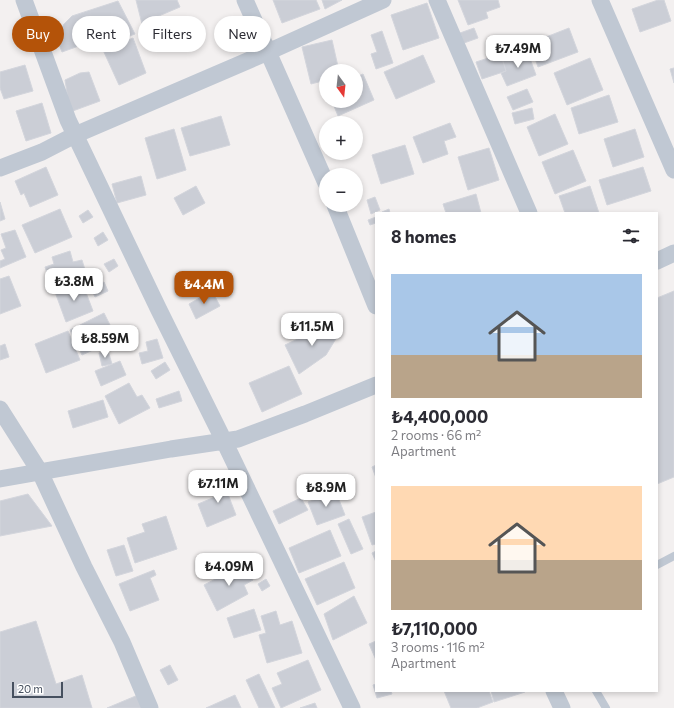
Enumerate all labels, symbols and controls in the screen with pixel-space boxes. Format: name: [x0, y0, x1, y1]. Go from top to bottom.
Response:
chip: Buy: [12, 16, 64, 52]
chip: Rent: [72, 16, 130, 52]
chip: Filters: [138, 16, 206, 52]
chip: New: [214, 16, 271, 52]
pin: ₺7.49M: [485, 35, 551, 69]
text: ₺7.49M: [495, 40, 541, 56]
north arrow: [319, 64, 363, 108]
map controls: [319, 64, 363, 212]
button: +: [319, 116, 363, 160]
button: −: [319, 168, 363, 212]
icon: filters: [620, 225, 642, 247]
text: 8 homes: [391, 226, 456, 247]
pin: ₺3.8M: [46, 268, 102, 302]
pin: ₺4.4M: [176, 271, 232, 305]
text: ₺3.8M: [54, 273, 94, 289]
text: ₺4.4M: [183, 276, 225, 292]
icon: home: [481, 300, 553, 372]
pin: ₺11.5M: [279, 313, 345, 347]
text: ₺11.5M: [290, 318, 334, 334]
pin: ₺8.59M: [72, 325, 138, 359]
text: ₺8.59M: [81, 330, 129, 346]
text: ₺4,400,000: [391, 406, 488, 427]
text: 2 rooms · 66 m²: [391, 427, 481, 443]
text: Apartment: [391, 443, 456, 459]
pin: ₺7.11M: [185, 470, 251, 504]
pin: ₺8.9M: [298, 474, 354, 508]
text: ₺7.11M: [197, 475, 239, 491]
text: ₺8.9M: [305, 479, 347, 495]
icon: home: [481, 512, 553, 584]
pin: ₺4.09M: [196, 553, 262, 587]
text: ₺4.09M: [204, 558, 254, 574]
text: ₺7,110,000: [391, 618, 478, 639]
text: 3 rooms · 116 m²: [391, 639, 485, 655]
text: Apartment: [391, 655, 456, 671]
scale bar: [12, 680, 63, 699]
text: 20 m: [18, 682, 43, 695]

